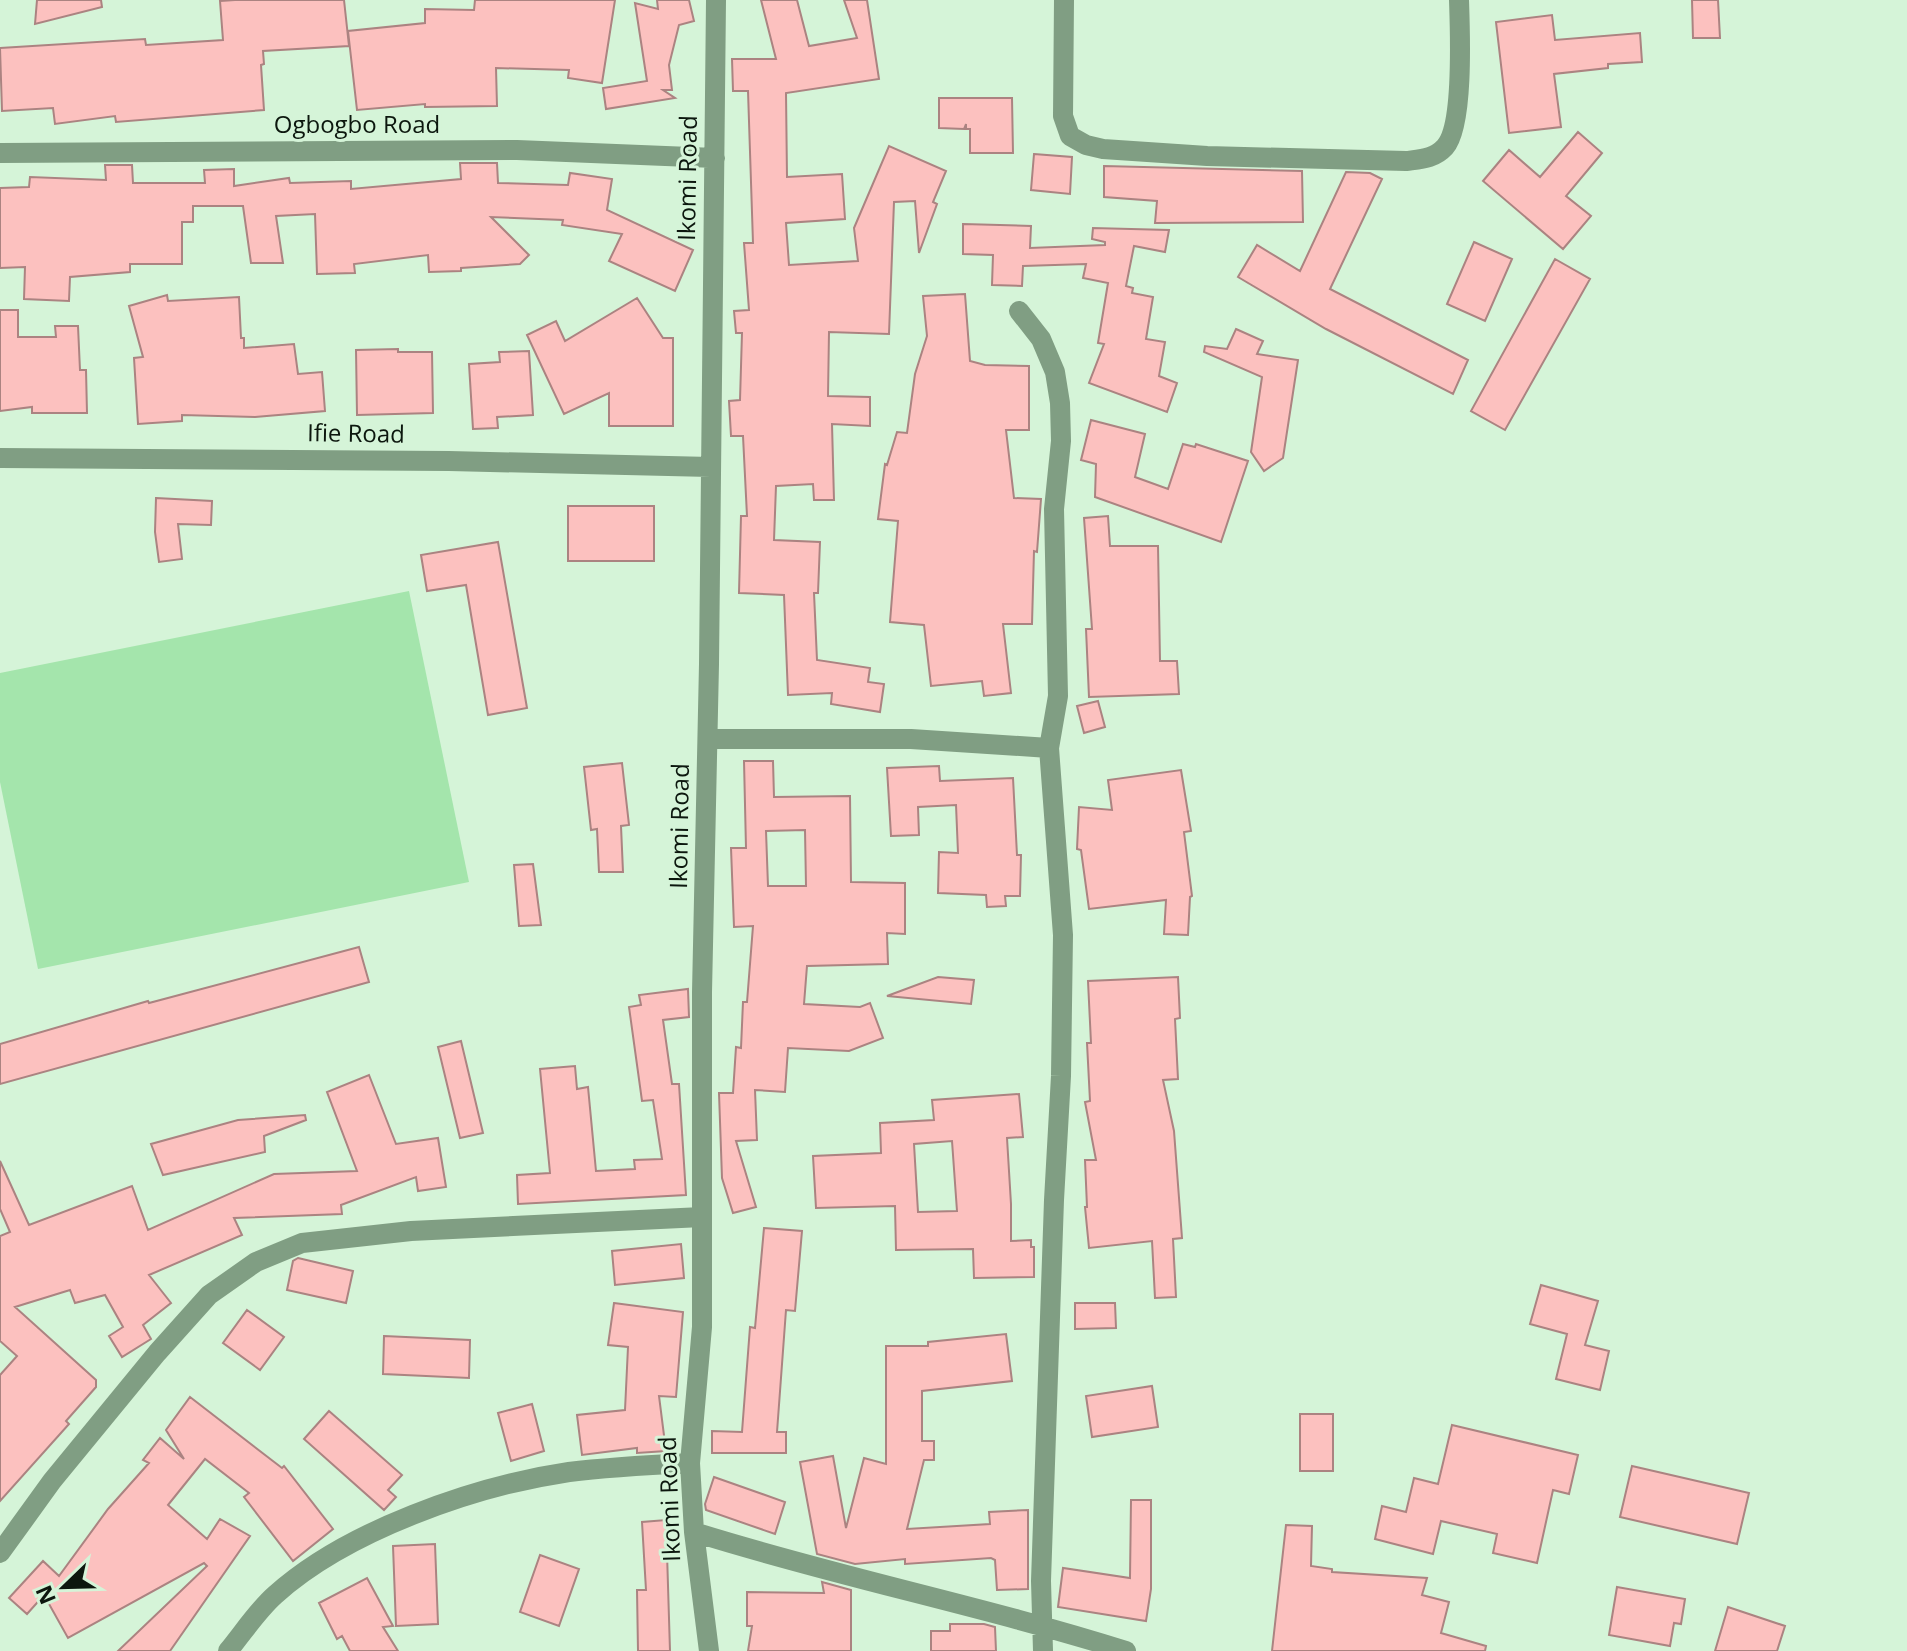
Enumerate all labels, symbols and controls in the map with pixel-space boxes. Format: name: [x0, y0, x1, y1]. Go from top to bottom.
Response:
street label: Ogbogbo Road: [274, 107, 440, 140]
street label: Ikomi Road: [669, 115, 704, 241]
street label: Ifie Road: [307, 415, 405, 450]
street label: Ikomi Road: [661, 763, 696, 889]
street label: Ikomi Road: [650, 1436, 687, 1562]
north arrow: [24, 1547, 104, 1627]
text: N: [27, 1581, 62, 1609]

